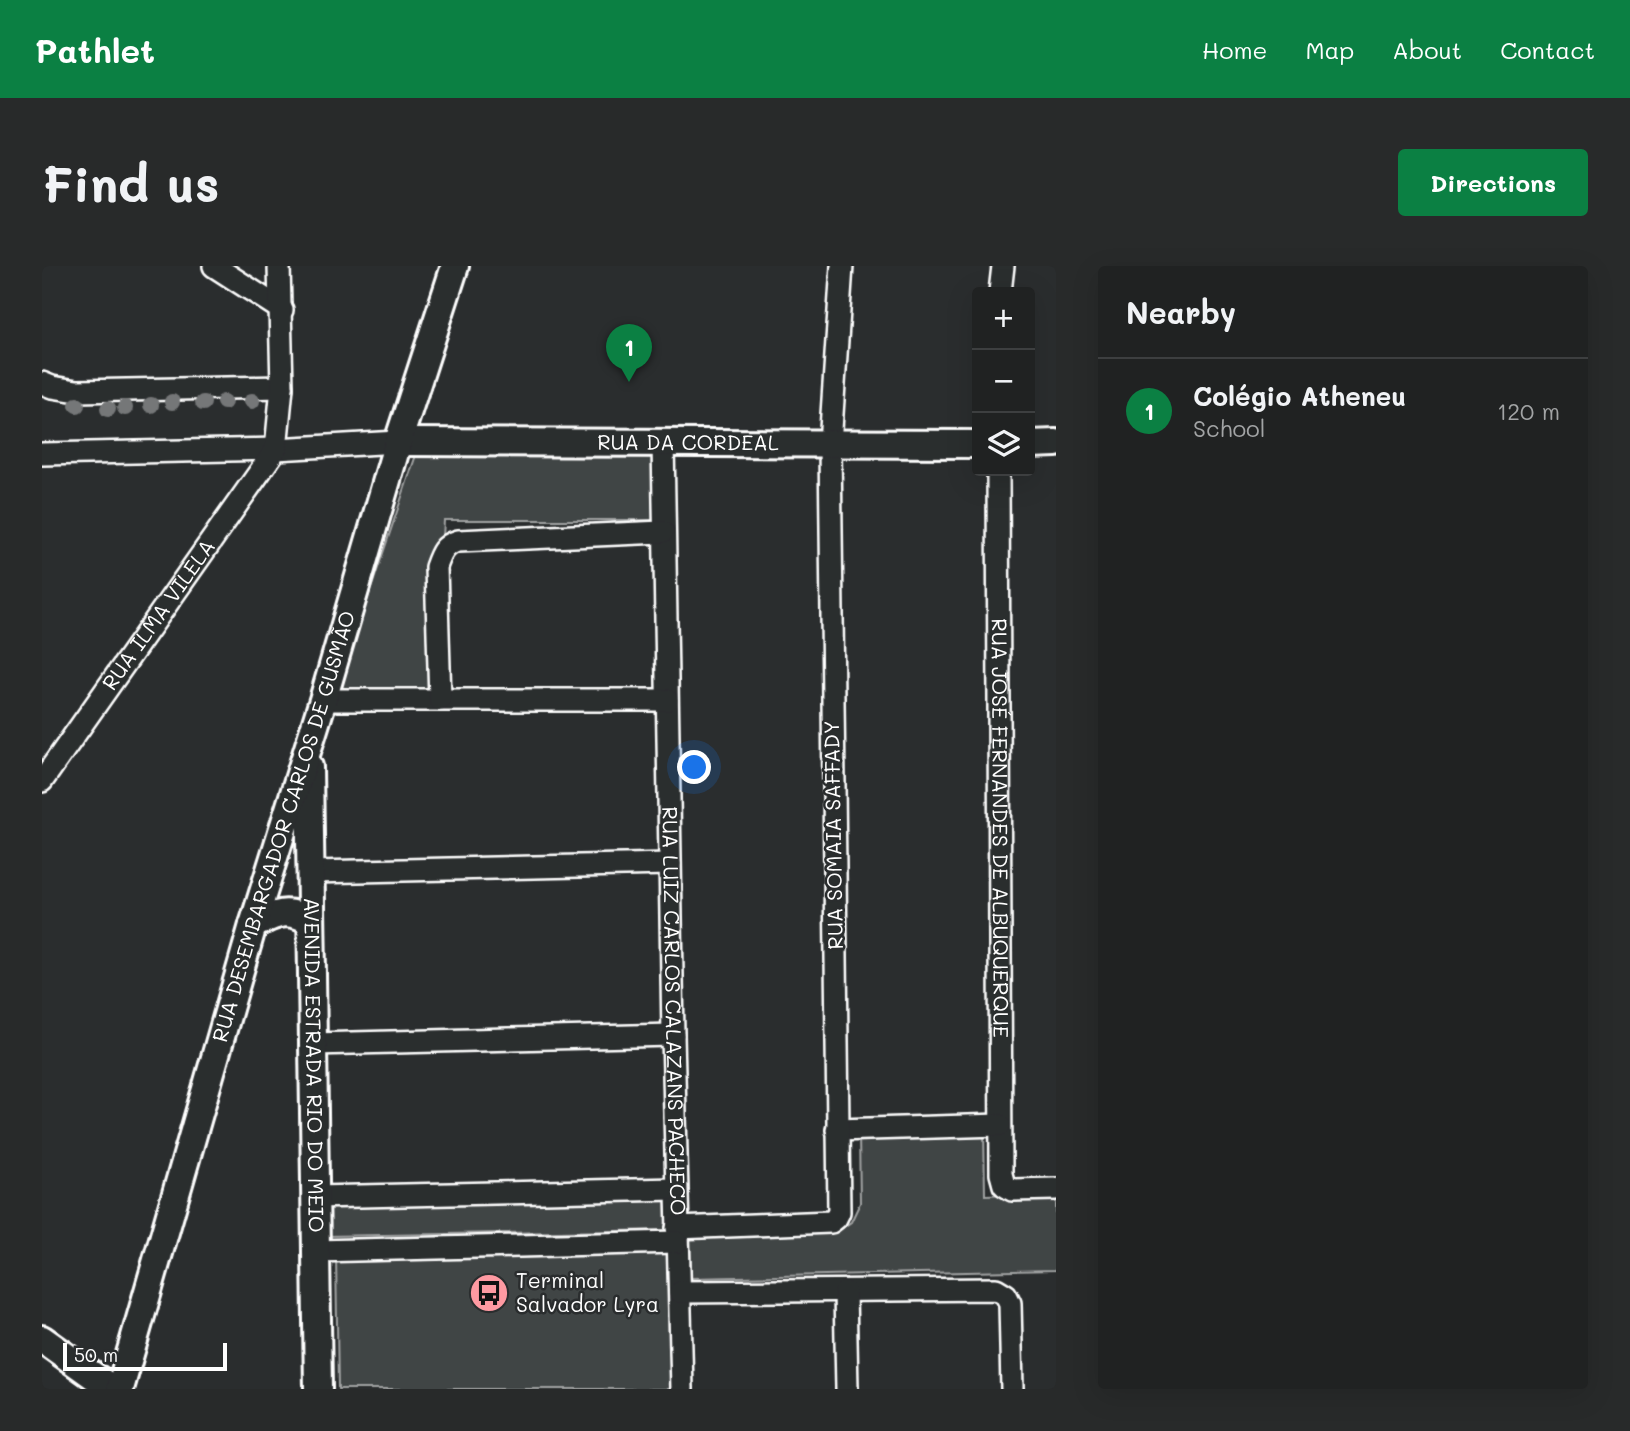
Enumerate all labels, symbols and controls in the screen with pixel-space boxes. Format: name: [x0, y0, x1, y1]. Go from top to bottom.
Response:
text: Pathlet: [35, 28, 155, 71]
text: Home: [1202, 34, 1267, 65]
text: Map: [1305, 34, 1354, 65]
text: About: [1392, 34, 1462, 65]
text: Contact: [1500, 34, 1595, 65]
button: Directions: [1398, 149, 1588, 216]
text: Find us: [42, 151, 220, 214]
map controls: [972, 287, 1035, 476]
button: +: [972, 287, 1035, 350]
text: Nearby: [1126, 292, 1236, 332]
pin: 1: [606, 324, 652, 382]
button: −: [972, 350, 1035, 413]
text: Colégio Atheneu: [1193, 379, 1406, 413]
text: 1: [1144, 396, 1154, 426]
text: 120 m: [1497, 396, 1560, 426]
button: layers: [972, 413, 1035, 476]
text: School: [1193, 413, 1266, 443]
street label: RUA DA CORDEAL: [597, 428, 779, 455]
street label: RUA ILMA VILELA: [95, 533, 220, 695]
street label: RUA DESEMBARGADOR CARLOS DE GUSMÃO: [205, 607, 360, 1045]
street label: RUA JOSÉ FERNANDES DE ALBUQUERQUE: [987, 618, 1015, 1038]
street label: RUA SOMAIA SAFFADY: [817, 720, 848, 950]
your location: [677, 750, 711, 784]
street label: RUA LUIZ CARLOS CALAZANS PACHECO: [657, 806, 693, 1216]
street label: AVENIDA ESTRADA RIO DO MEIO: [299, 897, 331, 1233]
place label: Terminal Salvador Lyra: [516, 1266, 659, 1317]
bus stop icon: Terminal Salvador Lyra: [468, 1272, 510, 1314]
scale bar: [63, 1340, 228, 1372]
text: 50 m: [74, 1342, 118, 1367]

